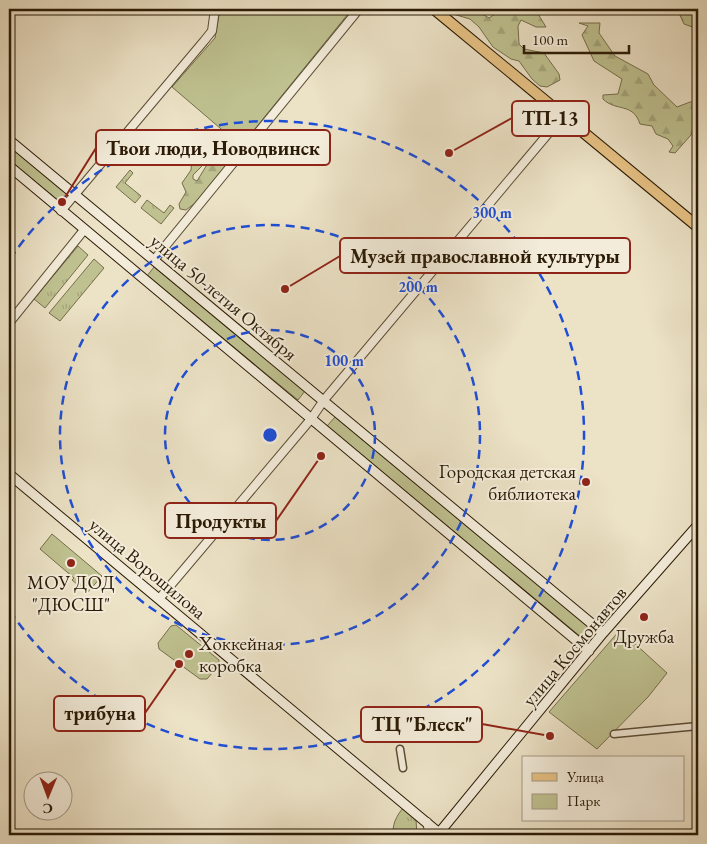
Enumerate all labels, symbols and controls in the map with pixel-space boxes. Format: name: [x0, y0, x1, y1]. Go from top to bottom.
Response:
scale bar: [524, 22, 630, 54]
text: 100 m: [532, 30, 569, 49]
callout: ТП-13: [512, 101, 589, 136]
text: ТП-13: [521, 105, 579, 131]
callout: Твои люди, Новодвинск: [96, 130, 330, 165]
text: Твои люди, Новодвинск: [106, 135, 320, 161]
text: 300 m: [472, 203, 512, 222]
street label: улица 50-летия Октября: [145, 228, 303, 367]
callout: Музей православной культуры: [340, 238, 630, 273]
text: Музей православной культуры: [350, 243, 620, 269]
text: 200 m: [398, 277, 438, 296]
text: 100 m: [324, 351, 364, 370]
centre of rings: [261, 426, 279, 444]
place label: Городская детская библиотека: [439, 459, 576, 506]
marker: Городская детская библиотека: [580, 476, 592, 488]
callout: Продукты: [165, 503, 276, 538]
text: Продукты: [176, 508, 266, 534]
street label: улица Ворошилова: [84, 512, 212, 625]
marker: МОУ ДОД "ДЮСШ": [65, 557, 77, 569]
place label: МОУ ДОД "ДЮСШ": [27, 570, 115, 617]
street label: улица Космонавтов: [517, 581, 632, 712]
marker: Дружба: [638, 611, 650, 623]
place label: Дружба: [614, 624, 675, 649]
place label: Хоккейная коробка: [198, 631, 284, 678]
marker: Хоккейная коробка: [183, 648, 195, 660]
callout: трибуна: [54, 696, 145, 731]
text: трибуна: [64, 700, 136, 726]
callout: ТЦ "Блеск": [361, 707, 482, 742]
text: ТЦ "Блеск": [371, 711, 473, 737]
legend: [522, 756, 684, 822]
text: Улица: [566, 767, 604, 786]
north arrow: [22, 772, 72, 822]
text: Парк: [567, 791, 600, 810]
text: С: [43, 800, 53, 818]

